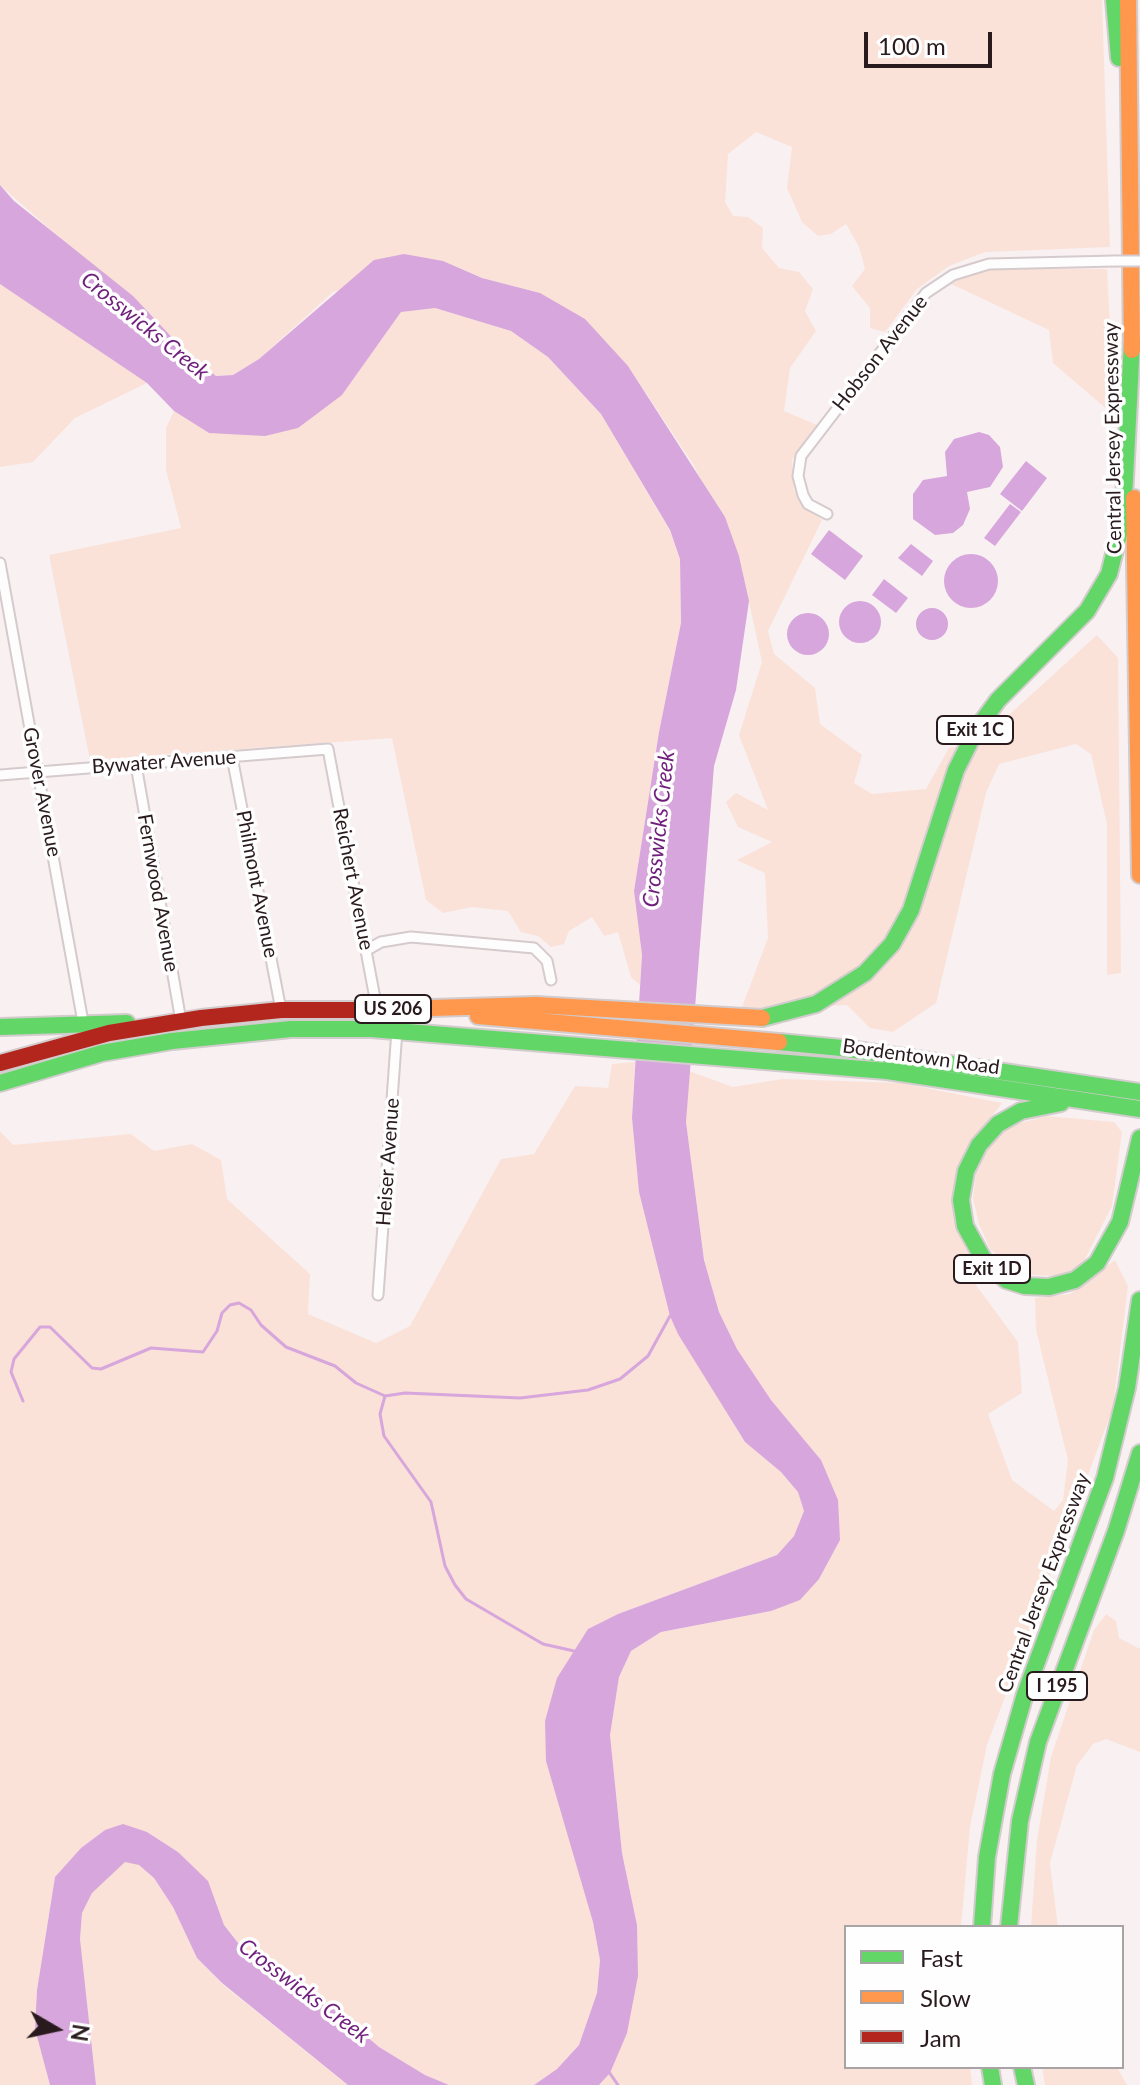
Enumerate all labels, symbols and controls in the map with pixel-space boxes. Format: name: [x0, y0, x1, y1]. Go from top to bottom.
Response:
scale bar: [868, 16, 996, 66]
text: 100 m: [878, 31, 946, 60]
water label: Crosswicks Creek: [76, 266, 214, 386]
street label: Hobson Avenue: [827, 290, 933, 416]
street label: Central Jersey Expressway: [1099, 322, 1127, 554]
road number: Exit 1C: [937, 716, 1013, 744]
street label: Grover Avenue: [18, 725, 66, 859]
street label: Bywater Avenue: [91, 745, 237, 779]
water label: Crosswicks Creek: [638, 749, 680, 909]
street label: Reichert Avenue: [327, 806, 379, 952]
street label: Philmont Avenue: [231, 808, 283, 960]
street label: Fernwood Avenue: [132, 812, 184, 974]
road number: US 206: [355, 995, 431, 1023]
street label: Bordentown Road: [841, 1034, 1001, 1080]
street label: Heiser Avenue: [372, 1097, 404, 1227]
road number: Exit 1D: [954, 1255, 1030, 1283]
street label: Central Jersey Expressway: [993, 1470, 1095, 1696]
road number: I 195: [1027, 1672, 1087, 1700]
legend: [844, 1925, 1124, 2069]
water label: Crosswicks Creek: [233, 1933, 375, 2049]
text: Fast: [920, 1943, 963, 1972]
text: Slow: [920, 1983, 971, 2012]
north arrow: [16, 1989, 96, 2069]
text: N: [66, 2022, 95, 2043]
text: Jam: [920, 2023, 961, 2052]

